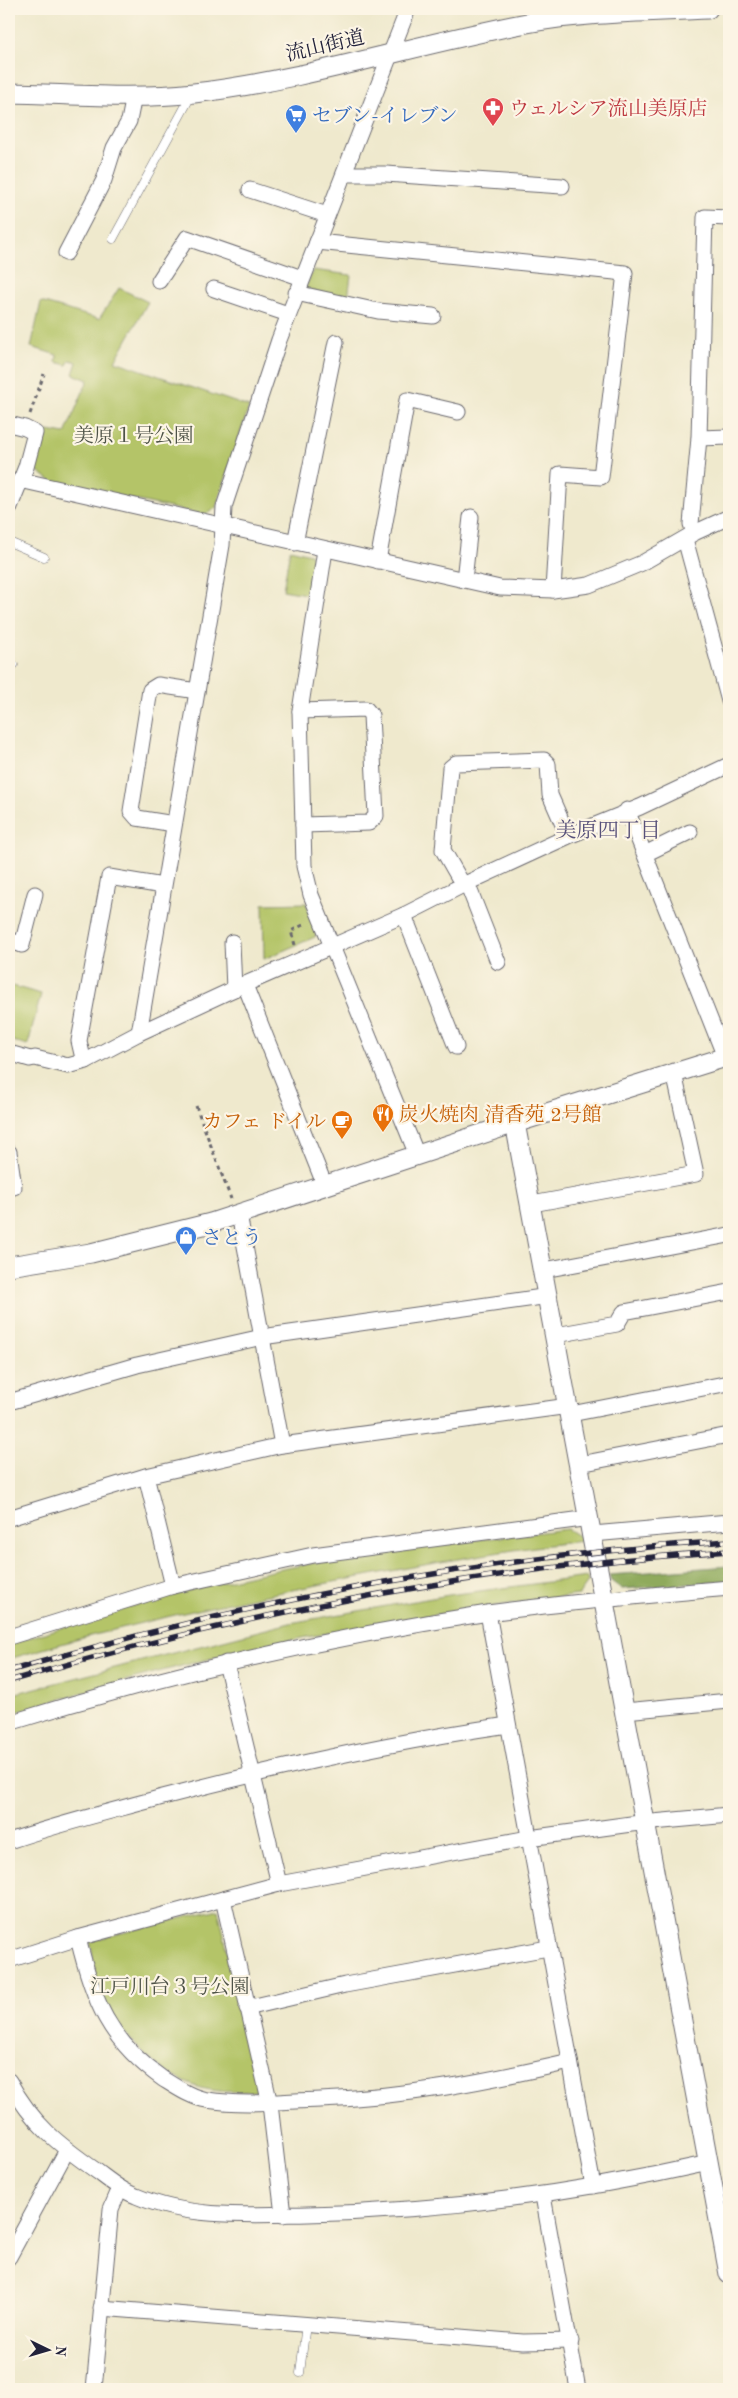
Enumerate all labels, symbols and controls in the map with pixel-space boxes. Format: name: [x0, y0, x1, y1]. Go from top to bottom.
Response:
street label: 流山街道: [284, 26, 367, 66]
pharmacy icon: ウェルシア流山美原店: [481, 96, 505, 127]
place label: ウェルシア流山美原店: [509, 98, 708, 120]
supermarket icon: セブン-イレブン: [284, 103, 308, 134]
place label: セブン-イレブン: [312, 105, 458, 127]
park label: 美原１号公園: [74, 425, 194, 447]
district label: 美原四丁目: [556, 819, 661, 842]
restaurant icon: 炭火焼肉 清香苑 2号館: [371, 1102, 395, 1133]
place label: 炭火焼肉 清香苑 2号館: [399, 1104, 602, 1126]
cafe icon: カフェ ドイル: [330, 1109, 354, 1140]
place label: カフェ ドイル: [202, 1112, 326, 1133]
shop icon: さとう: [174, 1225, 198, 1256]
place label: さとう: [202, 1227, 262, 1249]
park label: 江戸川台３号公園: [90, 1975, 250, 1998]
north arrow: [22, 2326, 72, 2376]
text: N: [52, 2345, 67, 2357]

